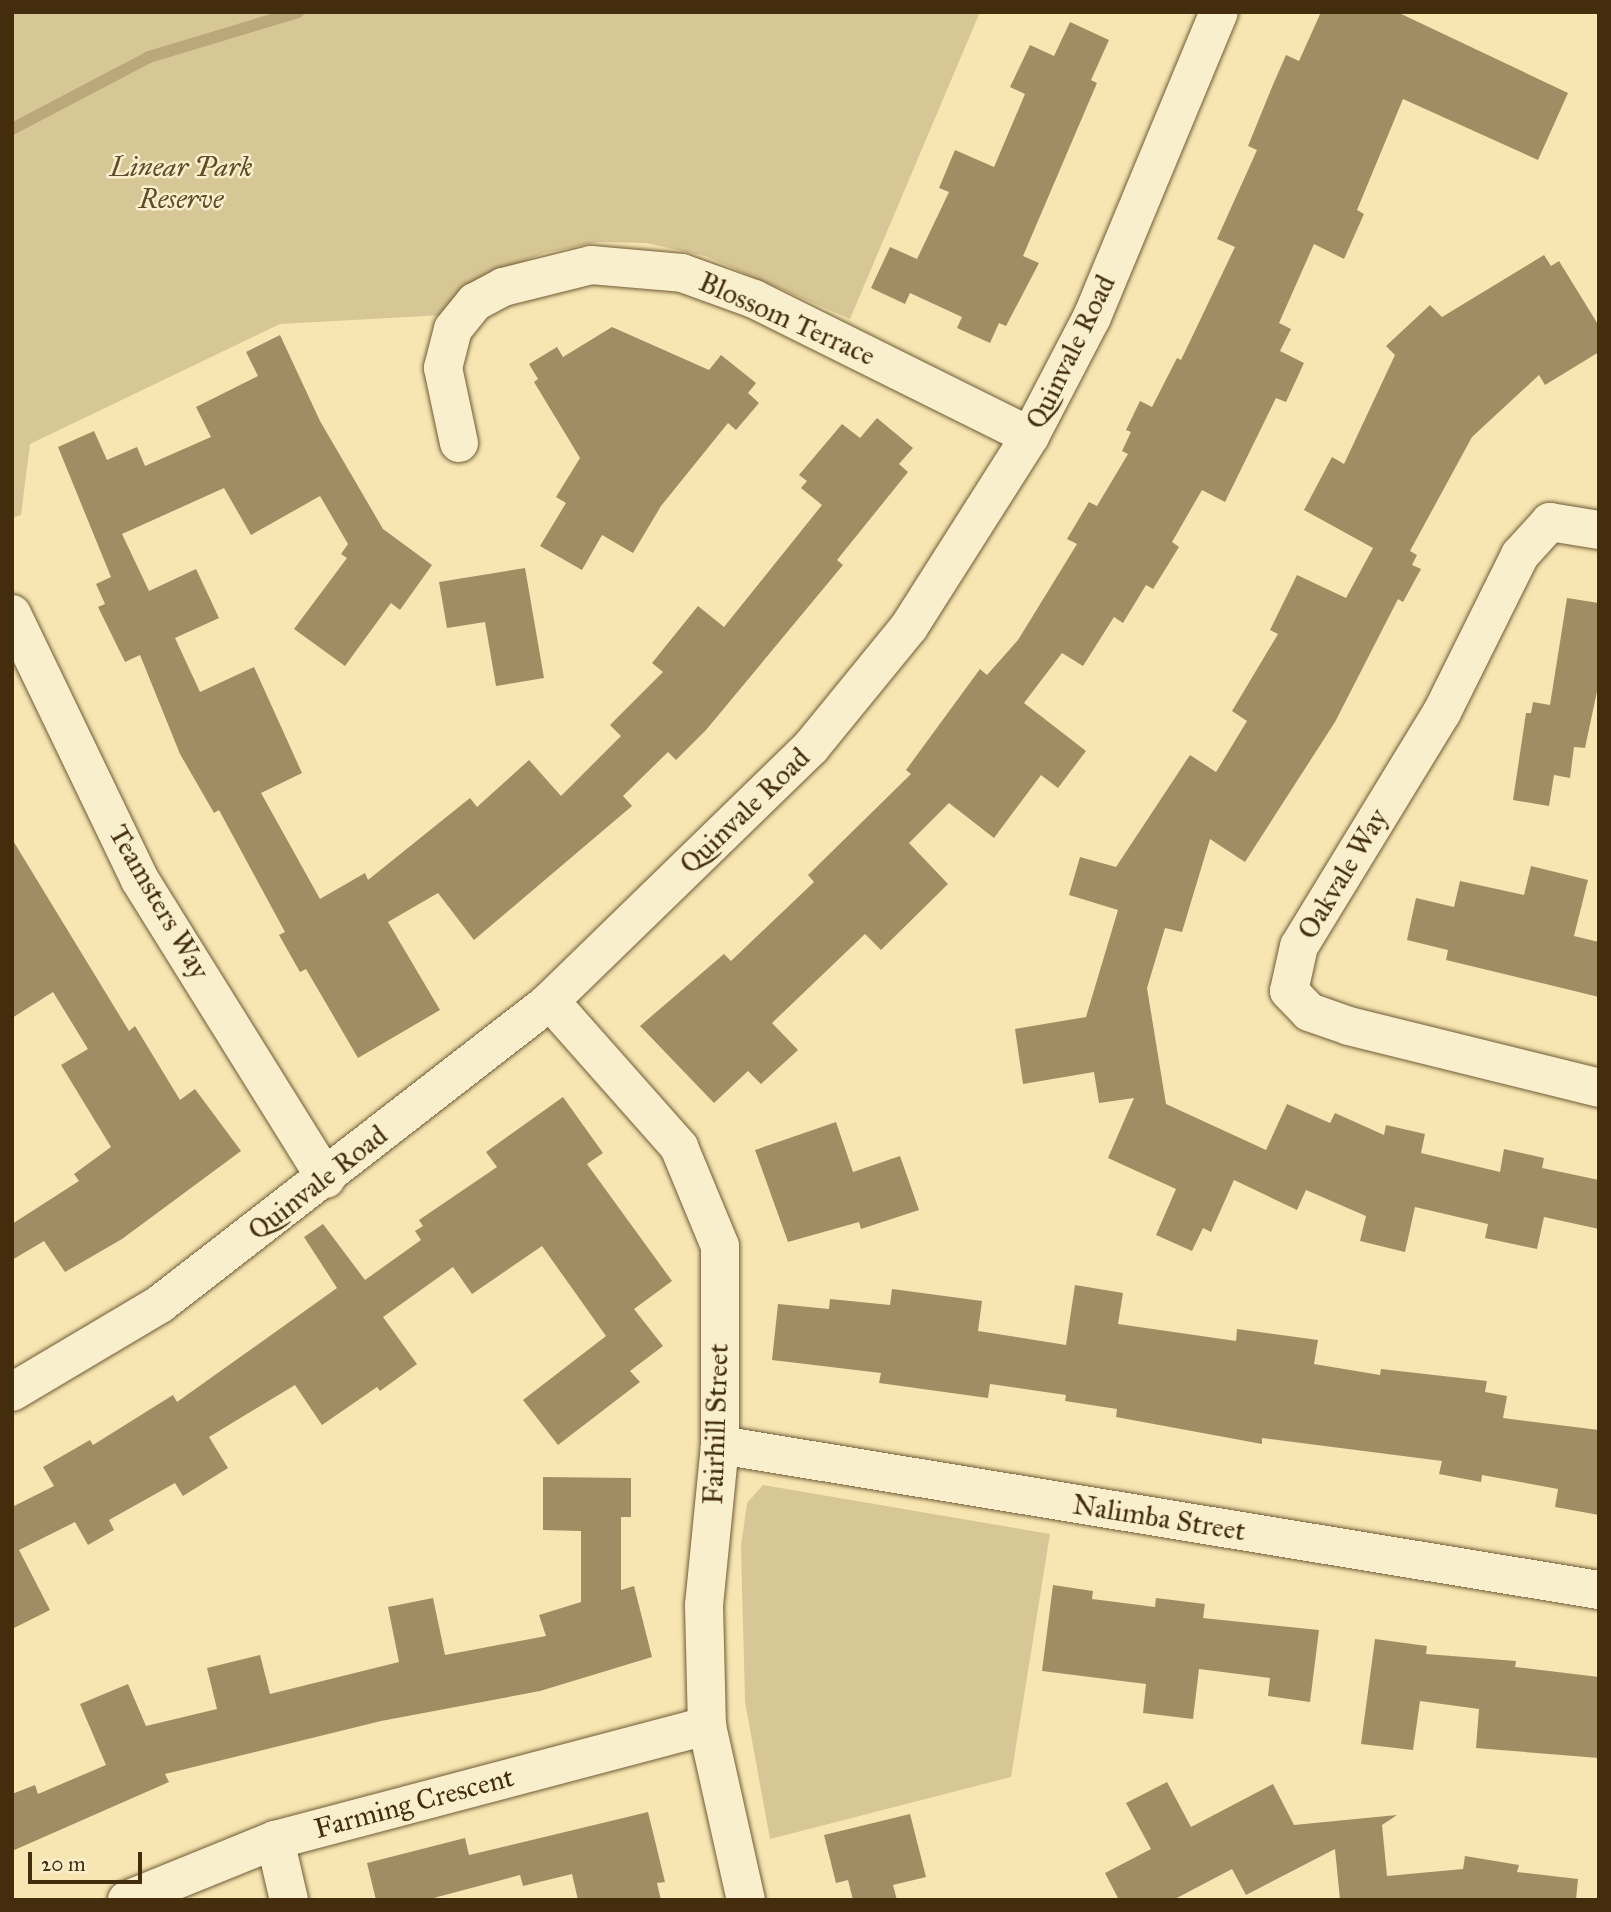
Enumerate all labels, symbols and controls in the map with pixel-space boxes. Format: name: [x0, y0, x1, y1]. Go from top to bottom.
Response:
park label: Linear Park Reserve: [110, 150, 252, 216]
street label: Blossom Terrace: [694, 265, 880, 373]
street label: Quinvale Road: [1019, 270, 1123, 434]
street label: Quinvale Road: [673, 741, 817, 881]
street label: Oakvale Way: [1291, 803, 1395, 945]
street label: Teamsters Way: [101, 819, 217, 985]
street label: Quinvale Road: [242, 1118, 394, 1248]
street label: Fairhill Street: [696, 1343, 736, 1505]
street label: Nalimba Street: [1070, 1488, 1248, 1548]
street label: Farming Crescent: [311, 1760, 517, 1846]
scale bar: [32, 1839, 145, 1883]
text: 20 m: [41, 1851, 86, 1877]

